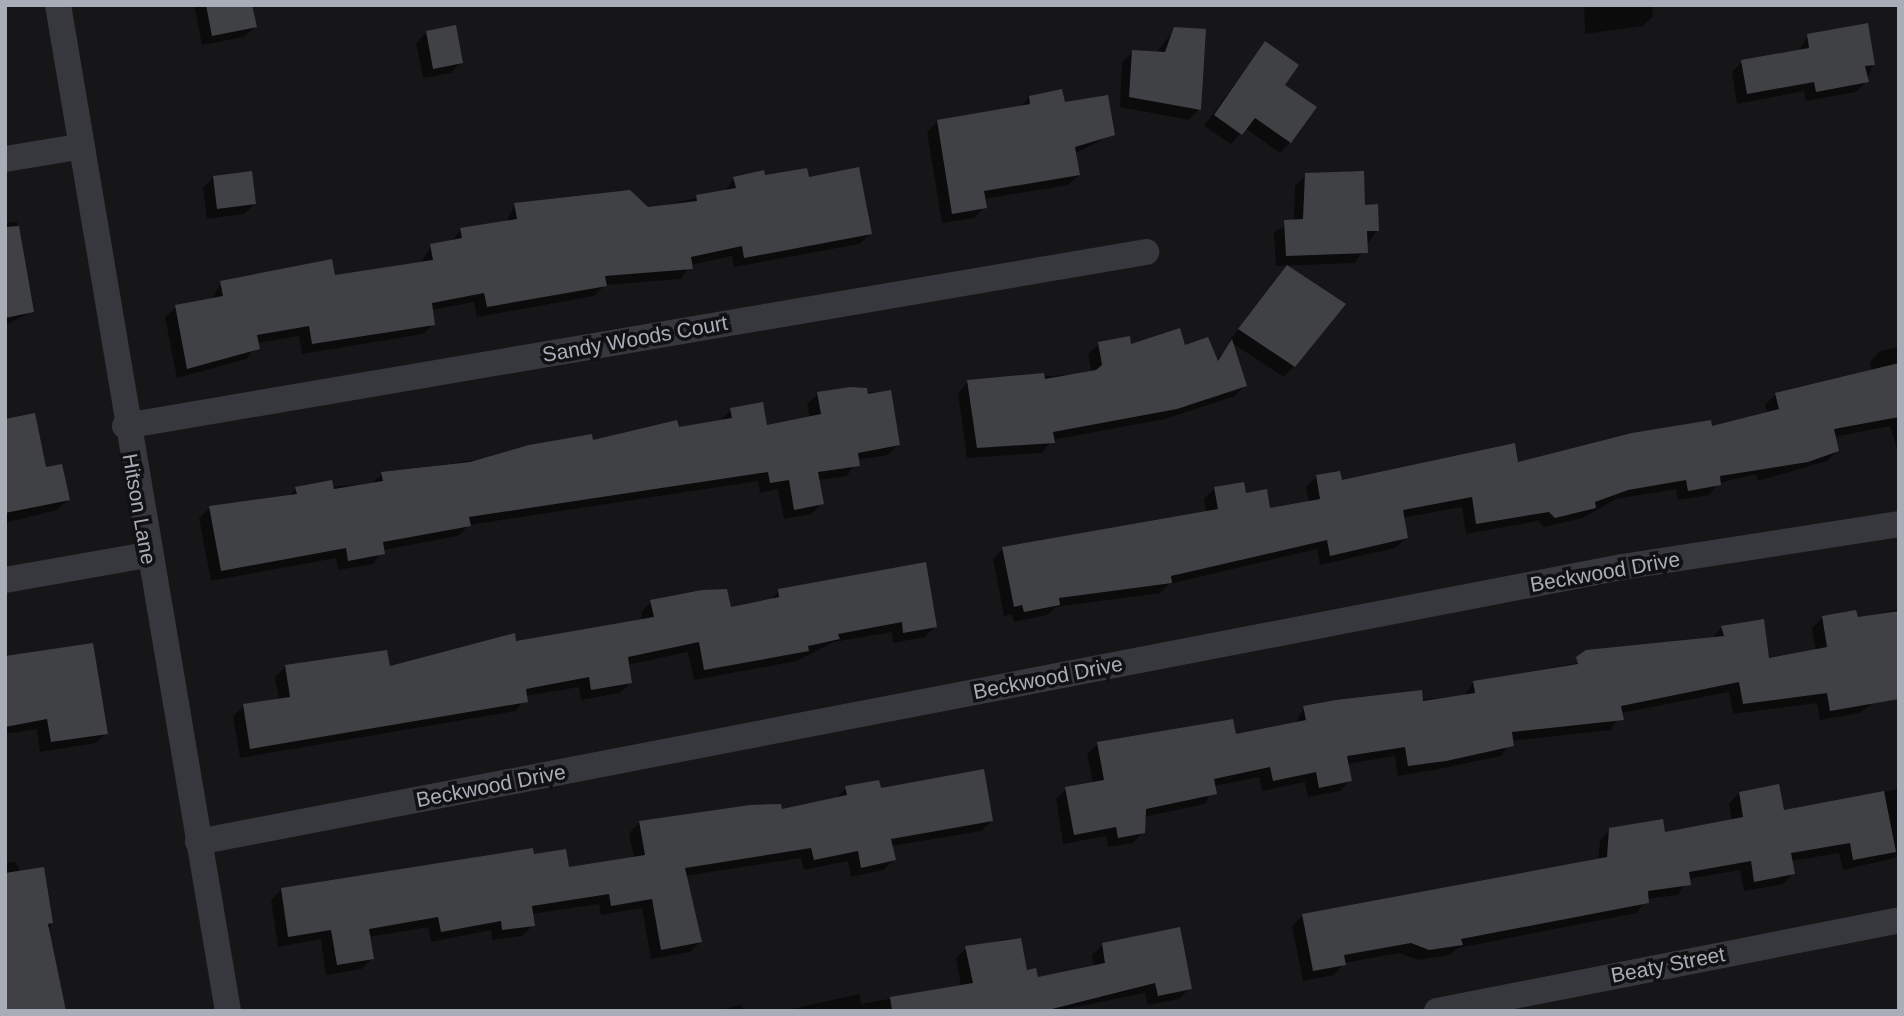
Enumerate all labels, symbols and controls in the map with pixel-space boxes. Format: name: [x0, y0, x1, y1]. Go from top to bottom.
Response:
street label: Sandy Woods Court: [540, 310, 730, 368]
street label: Hitson Lane: [117, 452, 161, 566]
street label: Beckwood Drive: [1528, 546, 1682, 598]
street label: Beckwood Drive: [971, 651, 1125, 705]
street label: Beckwood Drive: [414, 759, 568, 813]
street label: Beaty Street: [1609, 942, 1727, 988]

